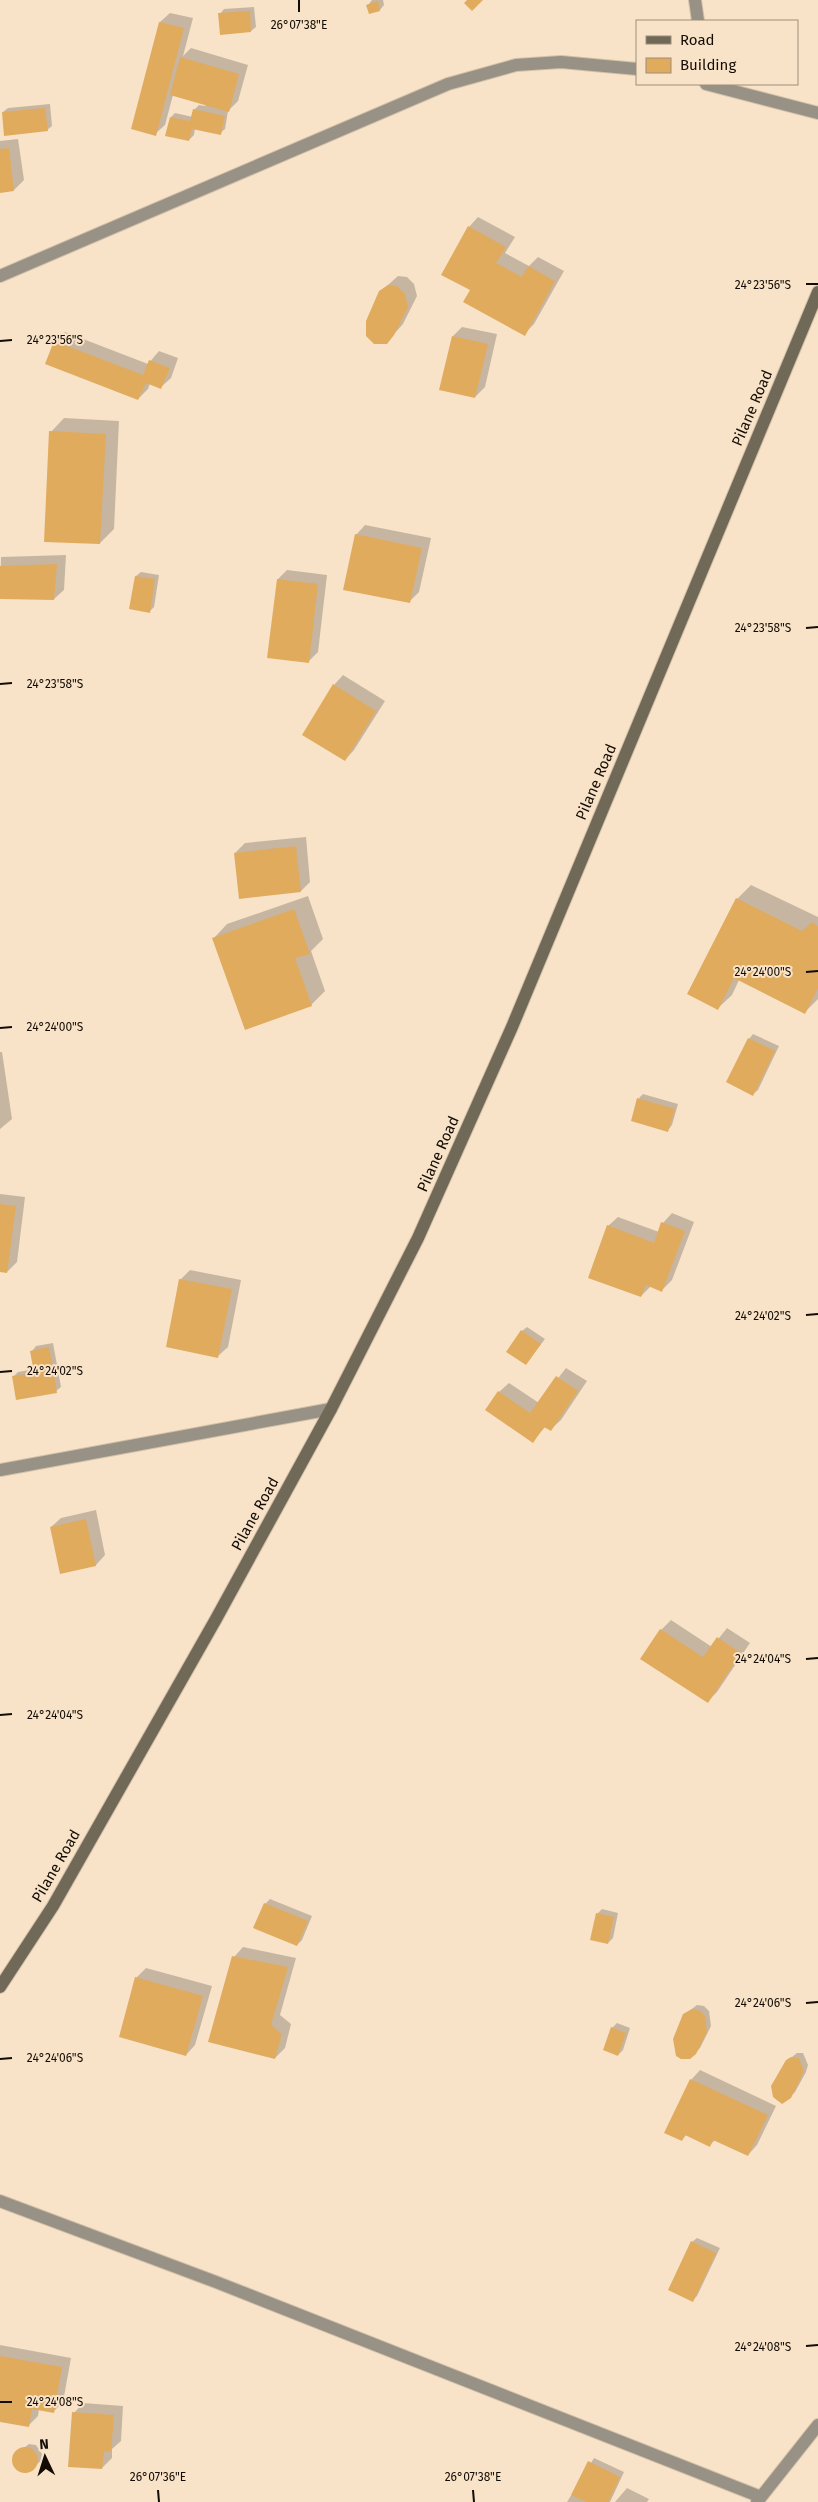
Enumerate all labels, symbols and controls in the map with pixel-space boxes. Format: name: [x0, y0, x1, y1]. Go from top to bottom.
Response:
text: 26°07'38"E: [271, 18, 327, 32]
legend: [636, 20, 798, 85]
text: Road: [680, 31, 715, 49]
text: Building: [680, 56, 736, 74]
text: 24°23'56"S: [735, 278, 792, 292]
text: 24°23'56"S: [27, 333, 84, 347]
street label: Pilane Road: [728, 367, 776, 449]
text: 24°23'58"S: [735, 621, 792, 635]
text: 24°23'58"S: [27, 677, 84, 691]
street label: Pilane Road: [572, 741, 620, 823]
text: 24°24'00"S: [735, 965, 792, 979]
text: 24°24'00"S: [27, 1020, 84, 1034]
street label: Pilane Road: [413, 1113, 463, 1195]
text: 24°24'02"S: [735, 1309, 791, 1323]
text: 24°24'02"S: [27, 1364, 83, 1378]
street label: Pilane Road: [228, 1474, 282, 1554]
text: 24°24'04"S: [735, 1652, 791, 1666]
text: 24°24'04"S: [27, 1708, 83, 1722]
street label: Pilane Road: [28, 1826, 84, 1906]
text: 24°24'06"S: [735, 1996, 792, 2010]
text: 24°24'06"S: [27, 2051, 84, 2065]
text: 24°24'08"S: [735, 2340, 792, 2354]
text: 24°24'08"S: [27, 2395, 84, 2409]
north arrow: [20, 2432, 70, 2482]
text: N: [39, 2436, 49, 2453]
text: 26°07'36"E: [130, 2470, 186, 2484]
text: 26°07'38"E: [445, 2470, 501, 2484]

